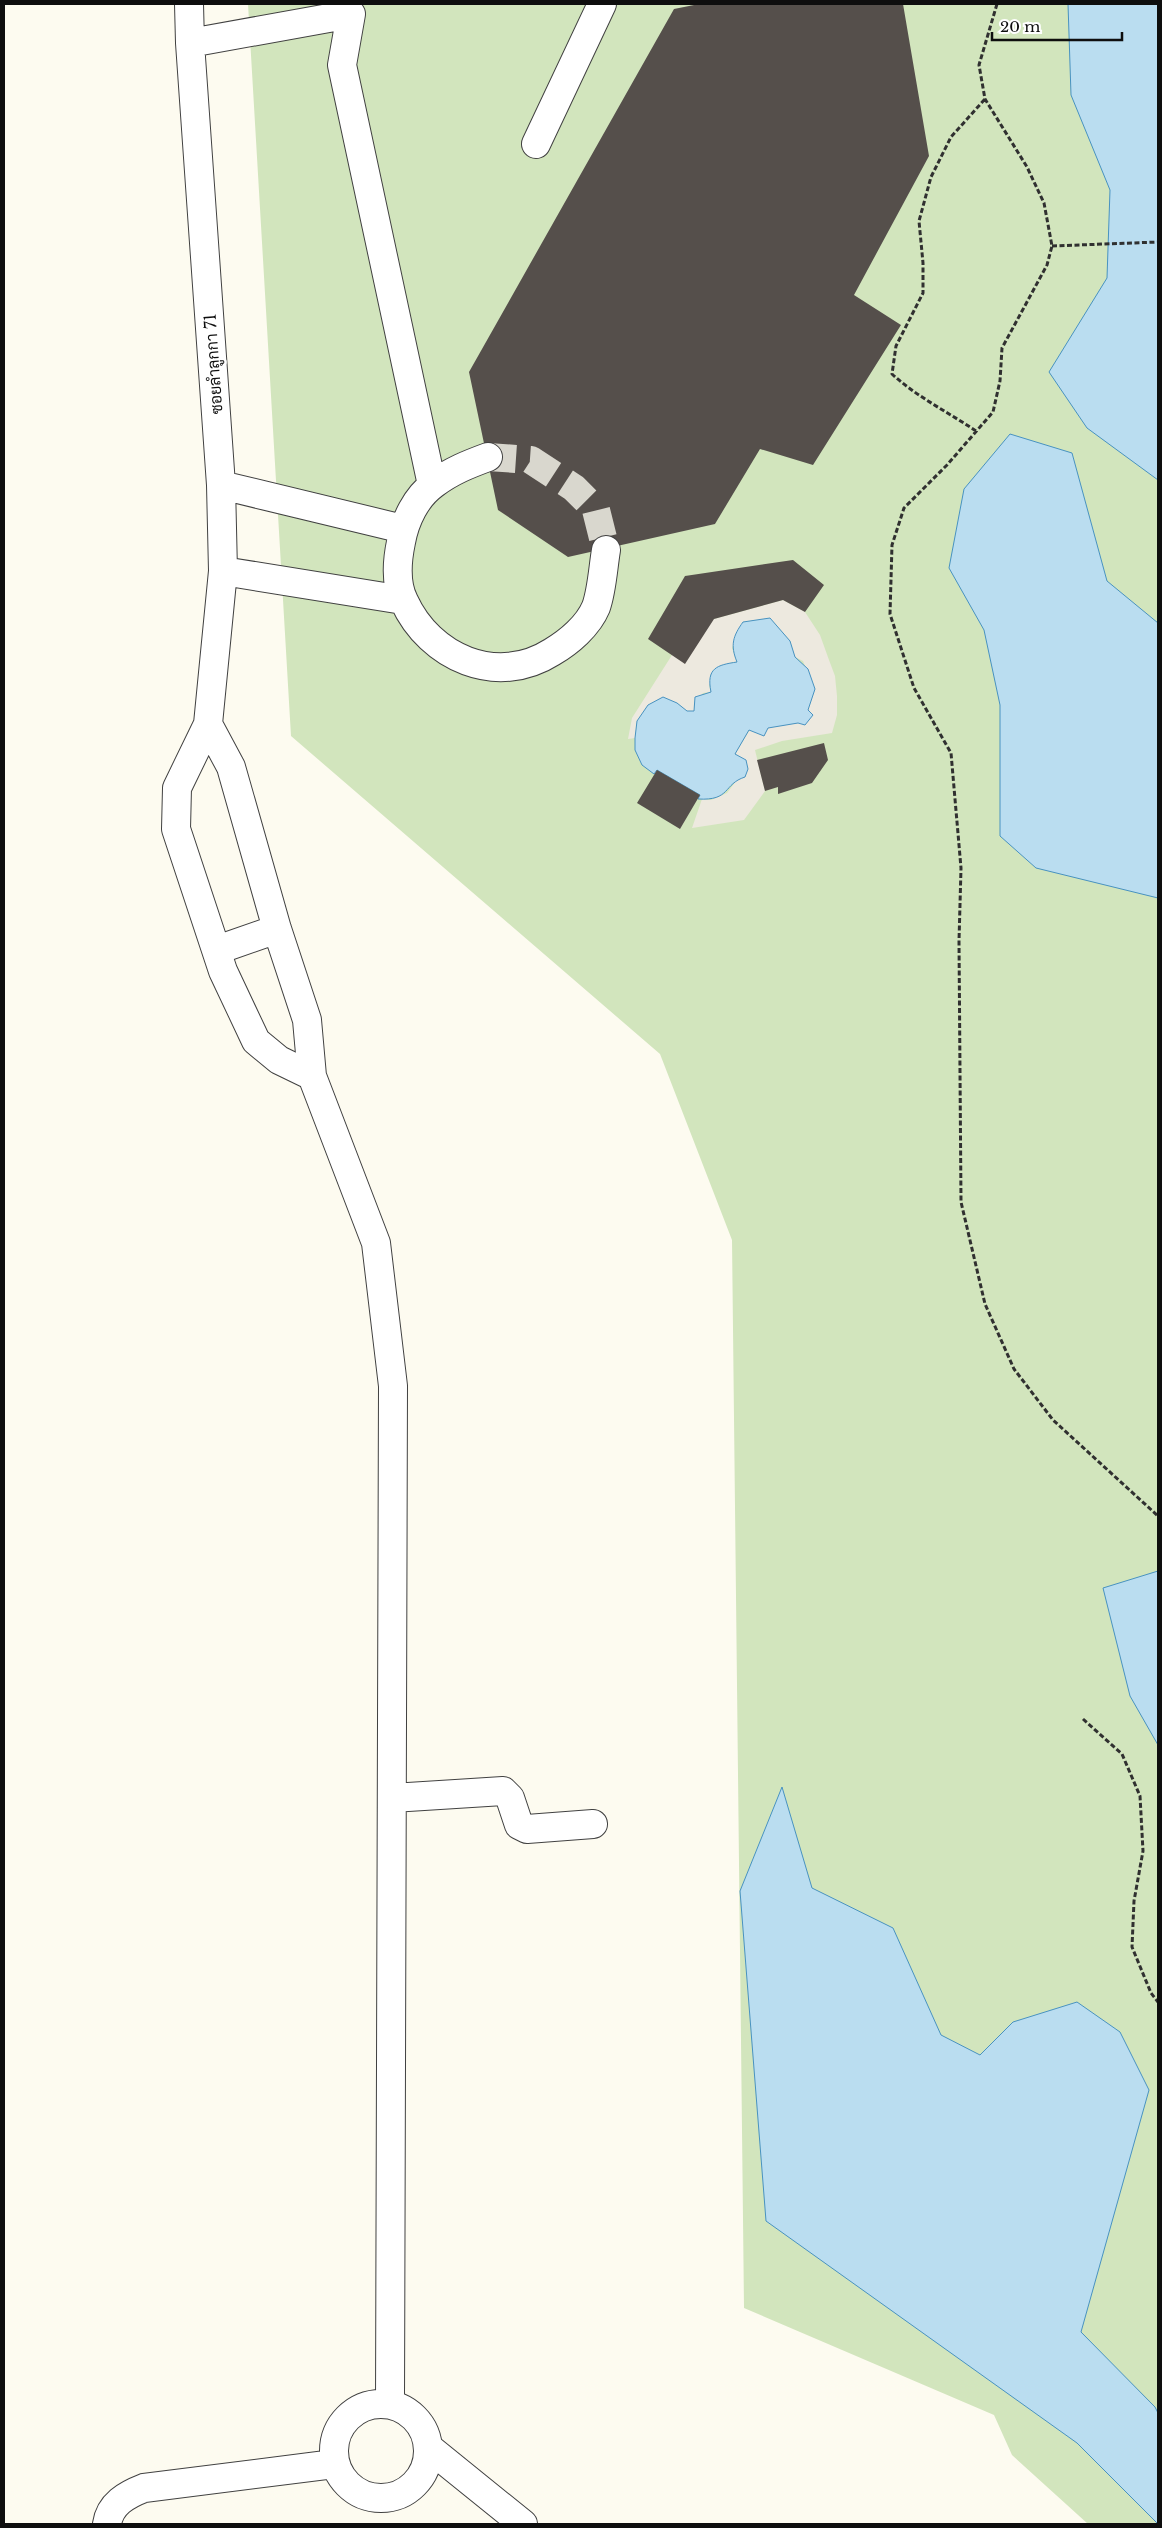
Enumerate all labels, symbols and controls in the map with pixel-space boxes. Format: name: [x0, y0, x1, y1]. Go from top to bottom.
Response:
scale bar: [992, 10, 1122, 42]
text: 20 m: [1000, 17, 1040, 36]
street label: ซอยลำลูกกา 71: [200, 313, 228, 415]

